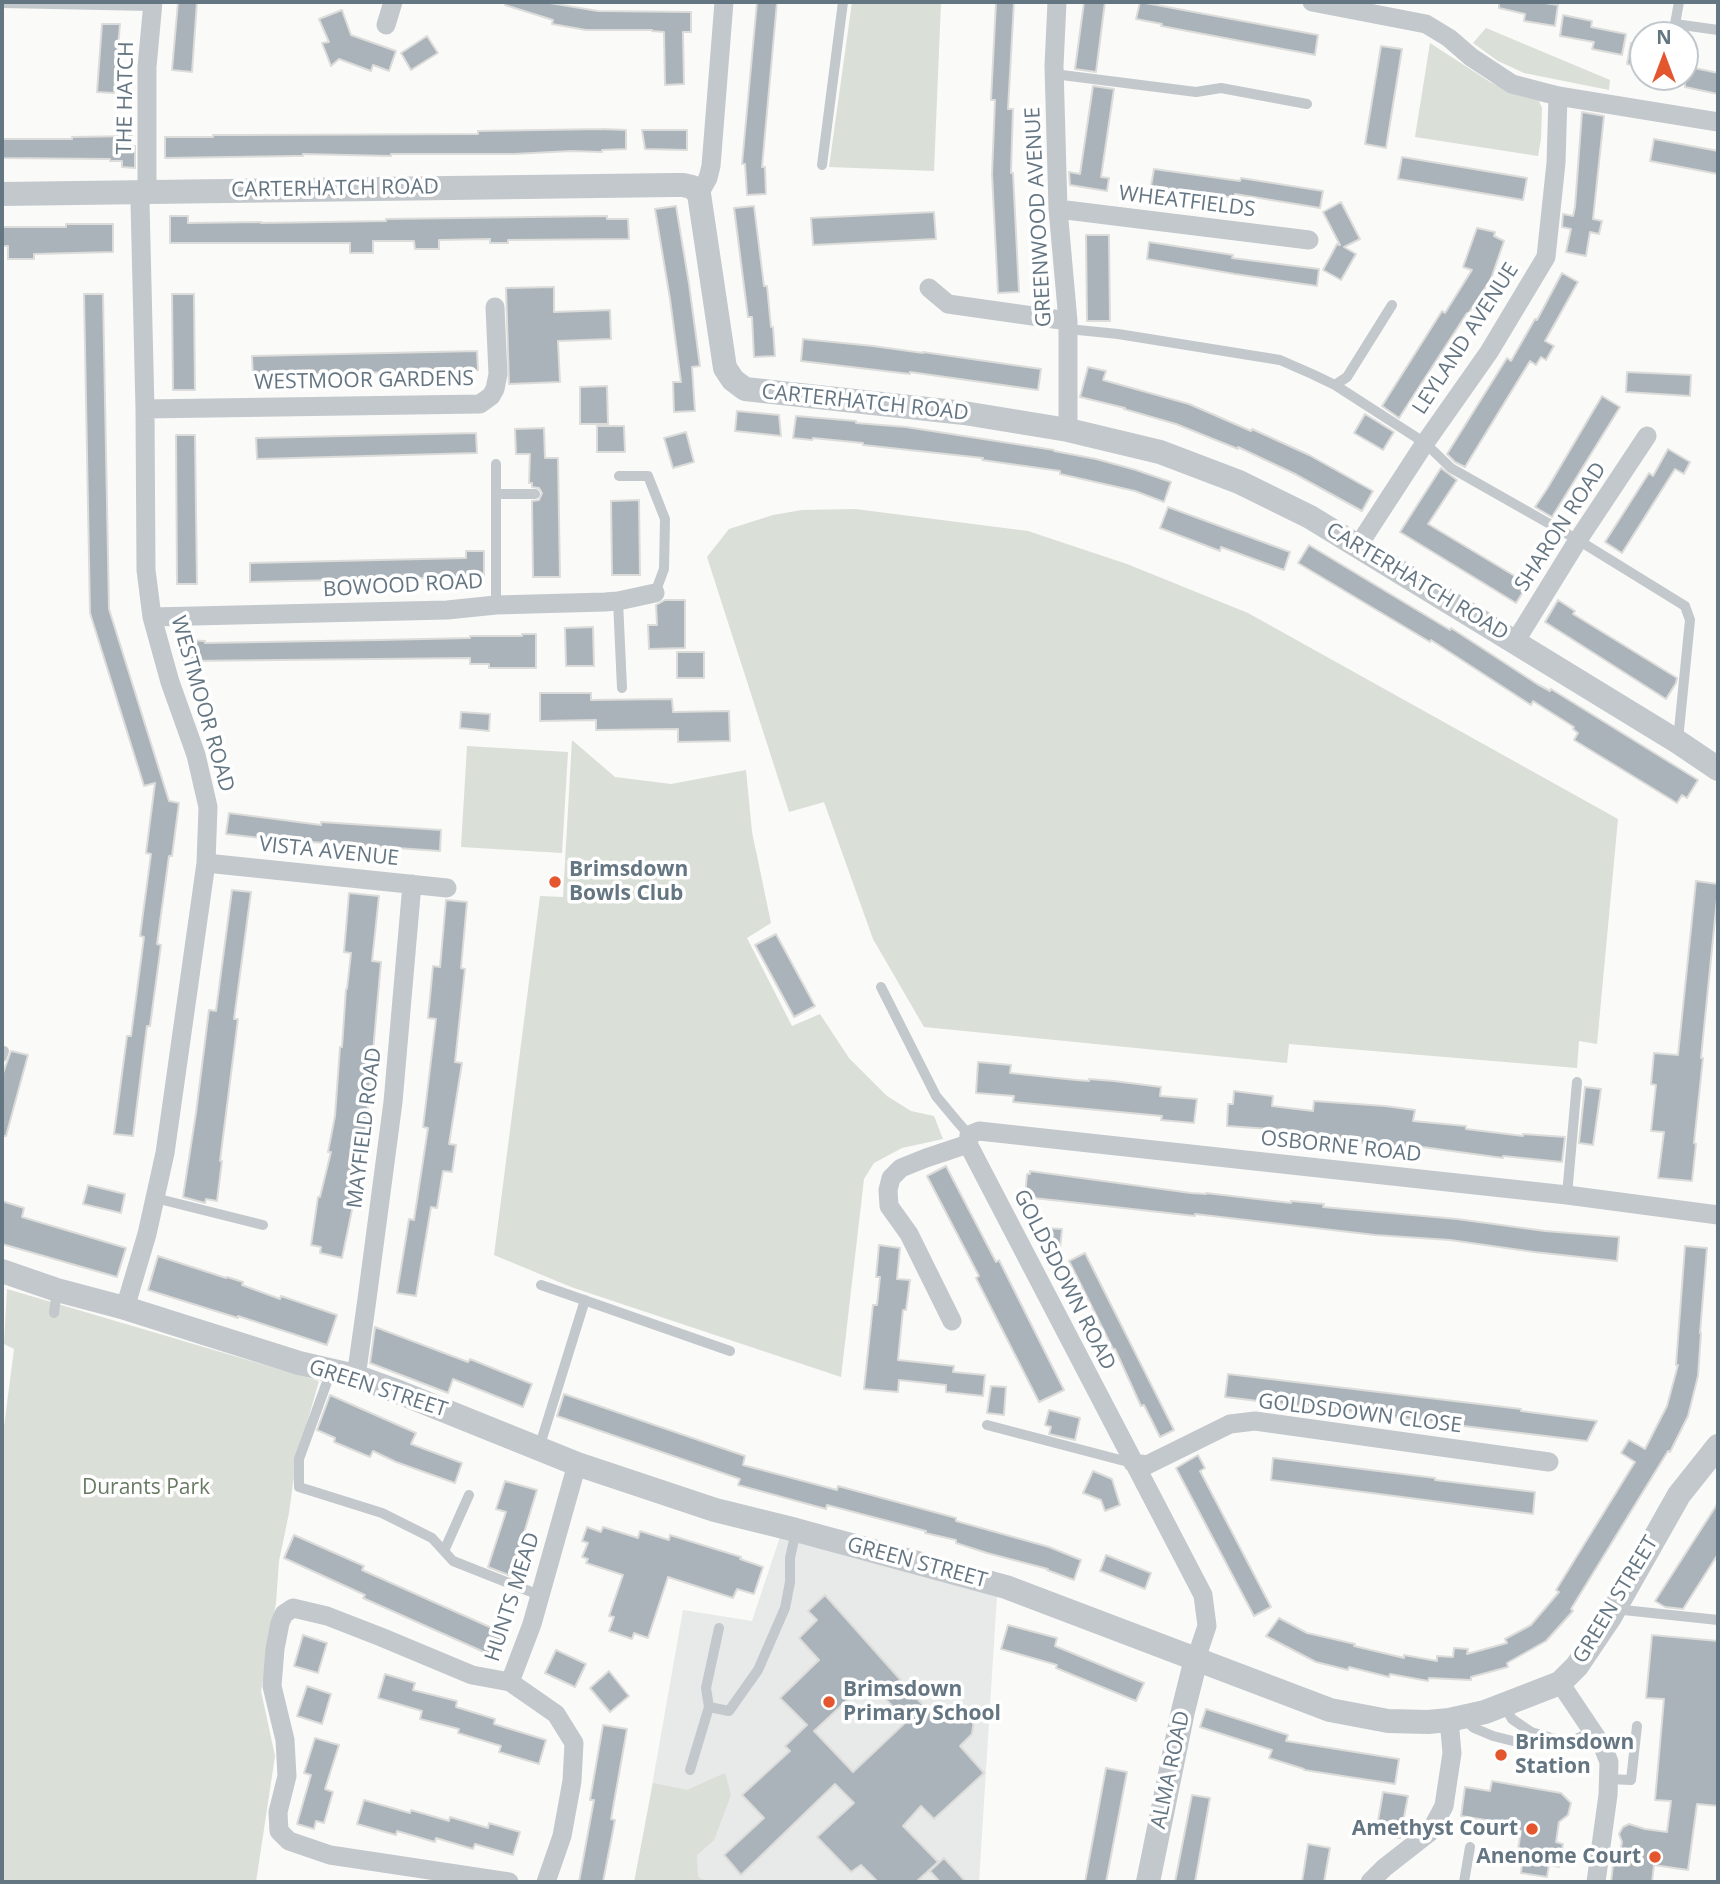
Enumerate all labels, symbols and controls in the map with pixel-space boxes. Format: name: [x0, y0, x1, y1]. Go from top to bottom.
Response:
north arrow: [1629, 21, 1699, 91]
text: N: [1656, 24, 1672, 50]
street label: THE HATCH: [112, 41, 140, 155]
street label: GREENWOOD AVENUE: [1021, 106, 1057, 328]
street label: CARTERHATCH ROAD: [231, 175, 439, 203]
street label: WHEATFIELDS: [1117, 181, 1257, 223]
street label: LEYLAND AVENUE: [1408, 259, 1524, 419]
street label: WESTMOOR GARDENS: [254, 366, 474, 396]
street label: CARTERHATCH ROAD: [760, 380, 970, 426]
street label: SHARON ROAD: [1510, 458, 1612, 596]
street label: CARTERHATCH ROAD: [1321, 518, 1513, 646]
street label: BOWOOD ROAD: [322, 569, 484, 603]
street label: WESTMOOR ROAD: [165, 613, 239, 795]
street label: VISTA AVENUE: [258, 832, 400, 872]
place label: Brimsdown Bowls Club: [569, 857, 688, 907]
marker: Brimsdown Bowls Club: [547, 874, 563, 890]
street label: MAYFIELD ROAD: [343, 1046, 387, 1210]
street label: OSBORNE ROAD: [1259, 1126, 1423, 1168]
street label: GOLDSDOWN ROAD: [1008, 1185, 1120, 1375]
street label: GREEN STREET: [306, 1355, 450, 1423]
street label: GOLDSDOWN CLOSE: [1257, 1389, 1463, 1439]
park label: Durants Park: [82, 1475, 210, 1501]
street label: HUNTS MEAD: [480, 1529, 546, 1665]
street label: GREEN STREET: [844, 1532, 990, 1594]
street label: GREEN STREET: [1568, 1532, 1664, 1668]
place label: Brimsdown Primary School: [843, 1677, 1001, 1727]
marker: Brimsdown Primary School: [821, 1694, 837, 1710]
street label: ALMA ROAD: [1146, 1709, 1196, 1831]
place label: Brimsdown Station: [1515, 1730, 1634, 1780]
marker: Brimsdown Station: [1493, 1747, 1509, 1763]
place label: Amethyst Court: [1352, 1816, 1518, 1842]
marker: Amethyst Court: [1524, 1821, 1540, 1837]
place label: Anenome Court: [1476, 1844, 1641, 1870]
marker: Anenome Court: [1647, 1849, 1663, 1865]

